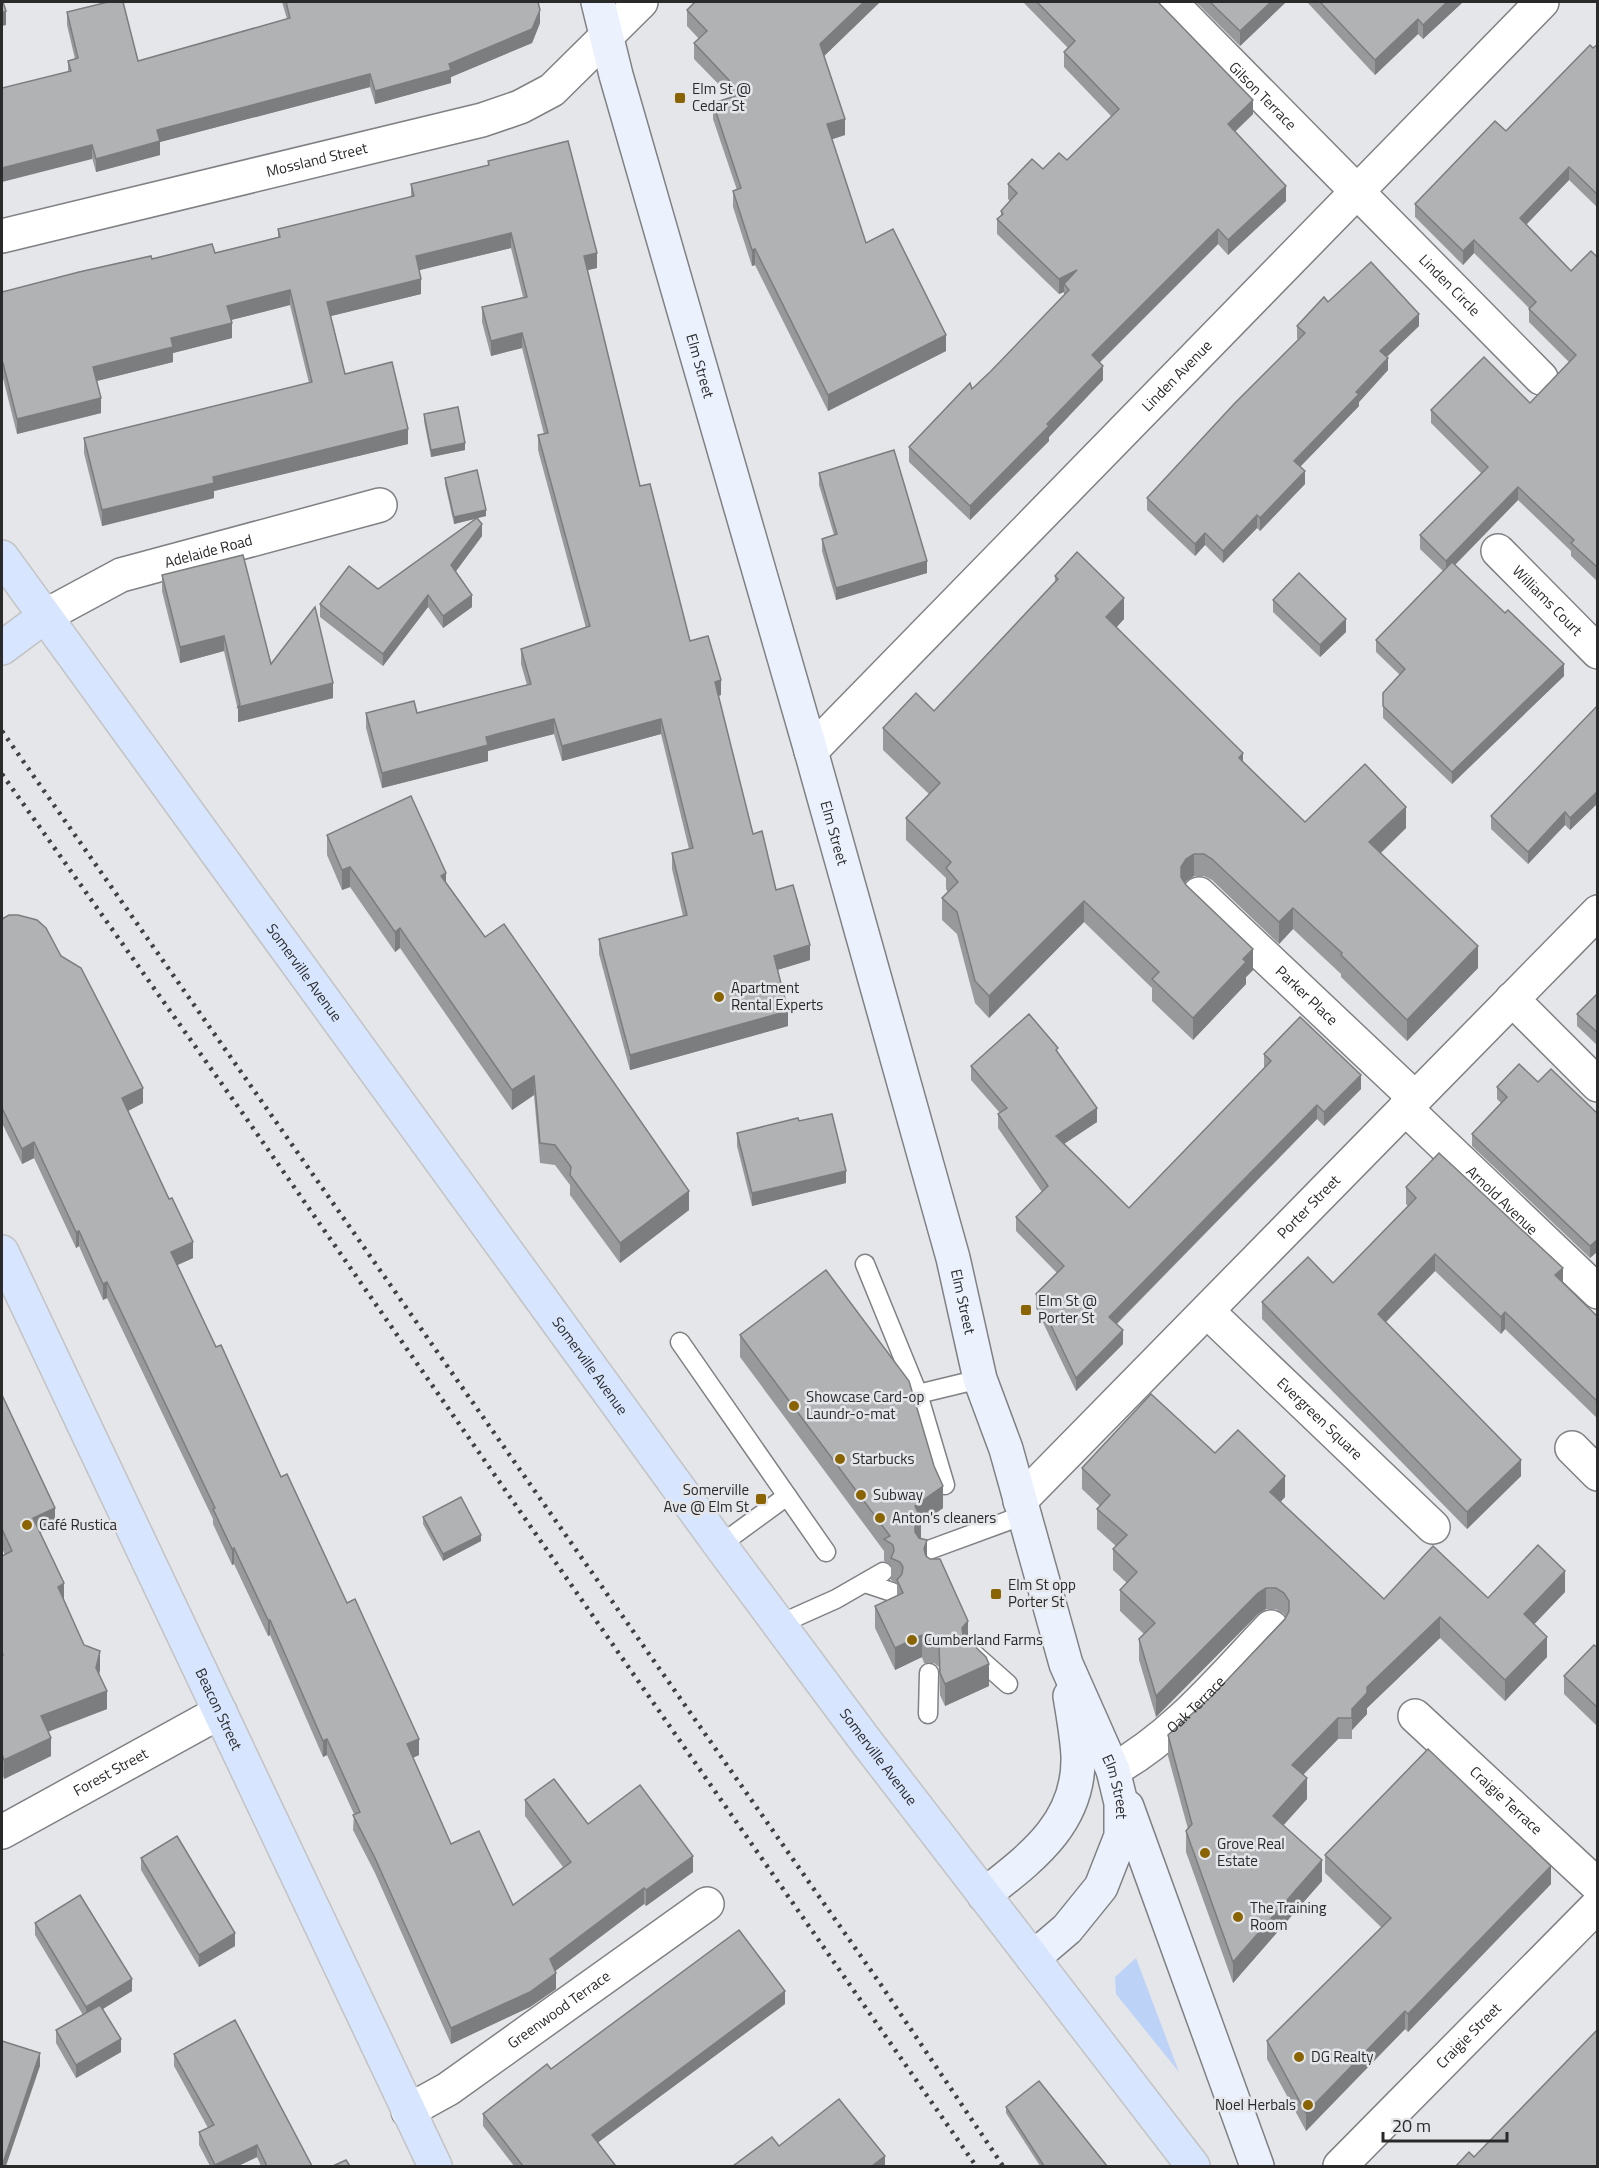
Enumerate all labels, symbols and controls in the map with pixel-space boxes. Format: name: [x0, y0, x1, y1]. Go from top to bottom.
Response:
street label: Gilson Terrace: [1224, 56, 1302, 135]
place label: Elm St @ Cedar St: [692, 77, 751, 117]
marker: Elm St @ Cedar St: [673, 91, 687, 105]
street label: Mossland Street: [264, 136, 370, 183]
street label: Linden Circle: [1414, 249, 1486, 321]
street label: Elm Street: [680, 331, 721, 402]
street label: Linden Avenue: [1136, 335, 1217, 417]
street label: Adelaide Road: [162, 528, 255, 574]
street label: Williams Court: [1507, 560, 1589, 642]
street label: Elm Street: [814, 798, 855, 869]
street label: Somerville Avenue: [261, 919, 348, 1026]
street label: Parker Place: [1270, 960, 1343, 1031]
place label: Apartment Rental Experts: [731, 976, 823, 1016]
marker: Apartment Rental Experts: [712, 990, 726, 1004]
street label: Arnold Avenue: [1461, 1160, 1543, 1240]
street label: Porter Street: [1271, 1169, 1346, 1244]
street label: Elm Street: [945, 1267, 982, 1337]
place label: Elm St @ Porter St: [1038, 1289, 1097, 1329]
marker: Elm St @ Porter St: [1019, 1303, 1033, 1317]
street label: Somerville Avenue: [547, 1312, 634, 1420]
street label: Evergreen Square: [1272, 1372, 1368, 1465]
place label: Showcase Card-op Laundr-o-mat: [806, 1385, 924, 1425]
marker: Showcase Card-op Laundr-o-mat: [787, 1399, 801, 1413]
place label: Starbucks: [852, 1447, 915, 1470]
marker: Starbucks: [833, 1452, 847, 1466]
place label: Somerville Ave @ Elm St: [664, 1478, 750, 1518]
place label: Subway: [873, 1483, 923, 1506]
marker: Subway: [854, 1488, 868, 1502]
marker: Somerville Ave @ Elm St: [754, 1492, 768, 1506]
place label: Anton's cleaners: [892, 1506, 996, 1529]
marker: Anton's cleaners: [873, 1511, 887, 1525]
place label: Café Rustica: [39, 1513, 118, 1536]
marker: Café Rustica: [20, 1518, 34, 1532]
place label: Elm St opp Porter St: [1008, 1573, 1076, 1613]
marker: Elm St opp Porter St: [989, 1587, 1003, 1601]
place label: Cumberland Farms: [924, 1628, 1043, 1651]
marker: Cumberland Farms: [905, 1633, 919, 1647]
street label: Beacon Street: [190, 1664, 249, 1755]
street label: Oak Terrace: [1161, 1671, 1230, 1739]
street label: Somerville Avenue: [834, 1703, 923, 1810]
street label: Forest Street: [69, 1741, 153, 1802]
street label: Elm Street: [1096, 1750, 1133, 1820]
street label: Craigie Terrace: [1465, 1760, 1548, 1840]
place label: Grove Real Estate: [1217, 1832, 1285, 1872]
marker: Grove Real Estate: [1198, 1846, 1212, 1860]
place label: The Training Room: [1250, 1896, 1327, 1936]
marker: The Training Room: [1231, 1910, 1245, 1924]
street label: Greenwood Terrace: [502, 1965, 615, 2054]
street label: Craigie Street: [1430, 1997, 1507, 2074]
place label: DG Realty: [1311, 2045, 1373, 2068]
marker: DG Realty: [1292, 2050, 1306, 2064]
place label: Noel Herbals: [1215, 2093, 1296, 2116]
marker: Noel Herbals: [1301, 2098, 1315, 2112]
scale bar: [1383, 2105, 1508, 2143]
text: 20 m: [1392, 2112, 1431, 2139]

